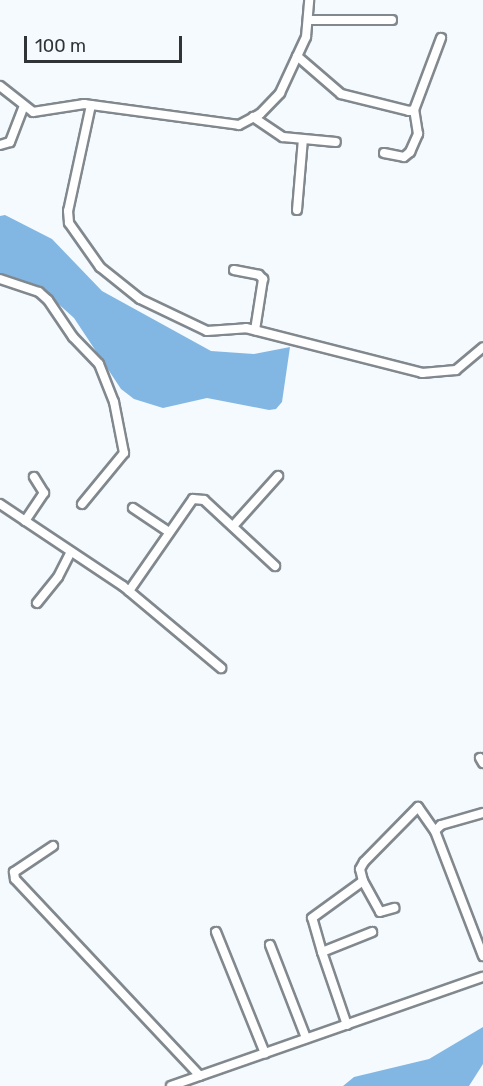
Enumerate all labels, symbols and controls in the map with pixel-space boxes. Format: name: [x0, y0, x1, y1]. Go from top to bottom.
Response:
scale bar: [27, 24, 184, 62]
text: 100 m: [35, 35, 86, 57]

